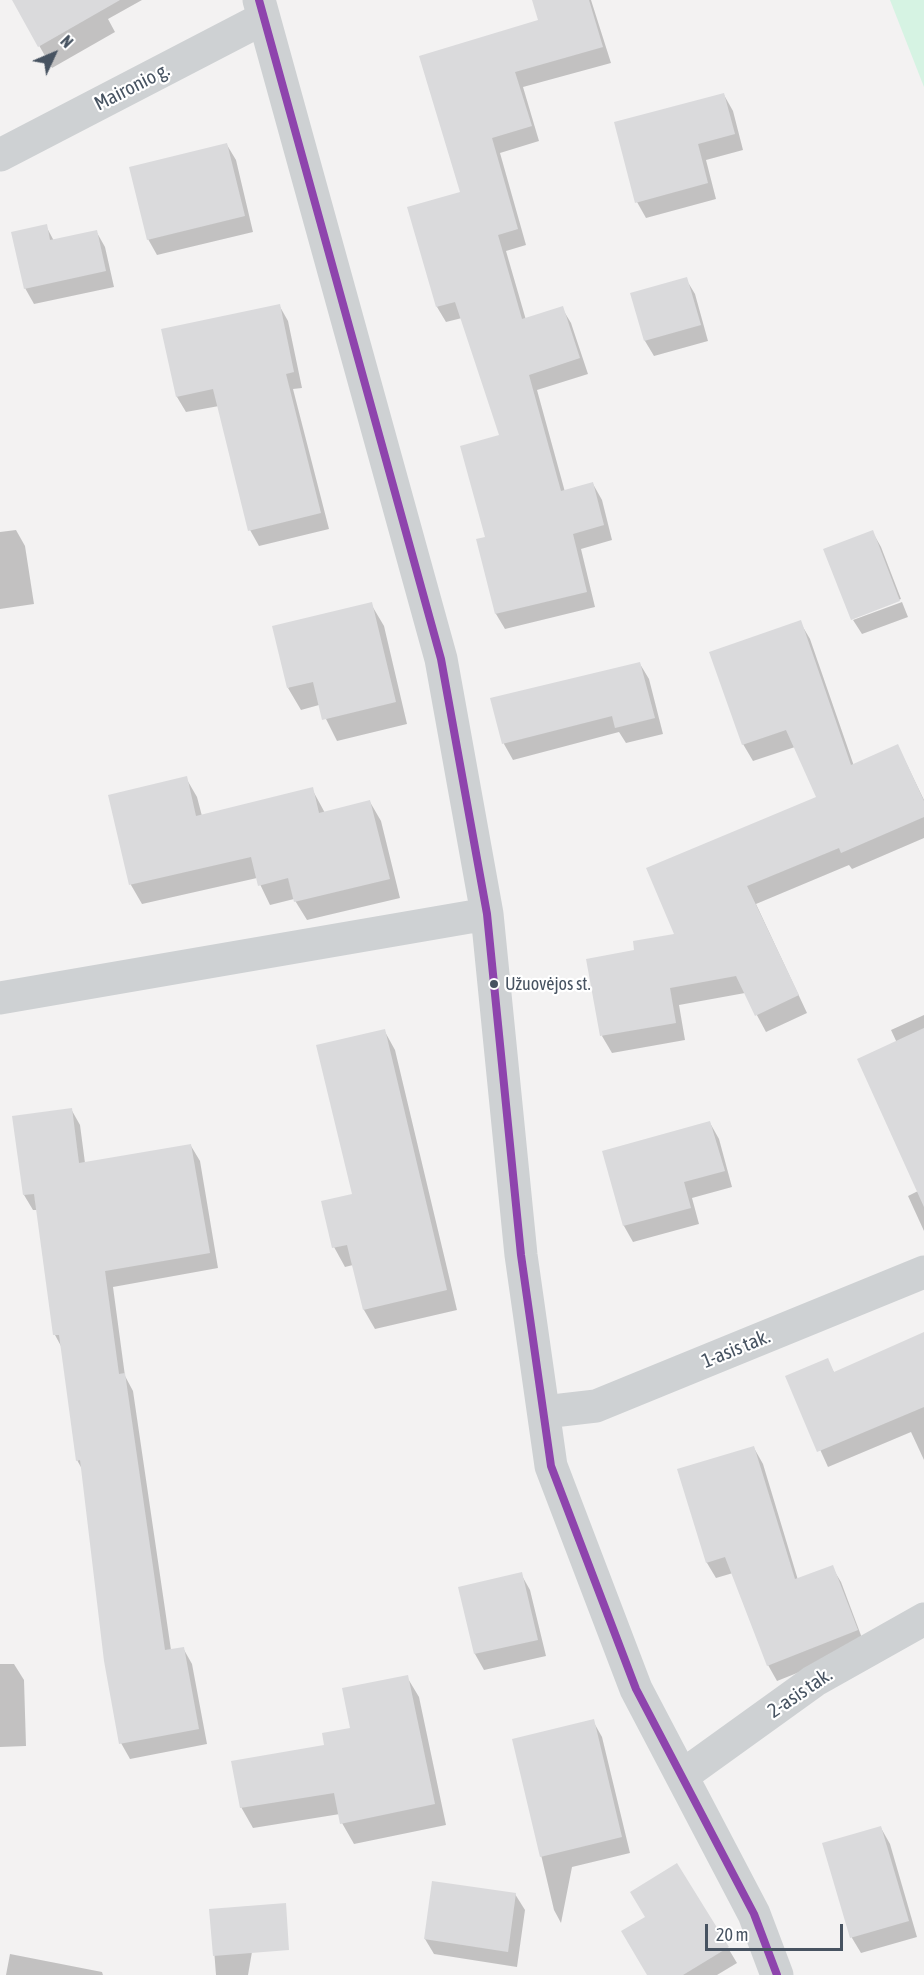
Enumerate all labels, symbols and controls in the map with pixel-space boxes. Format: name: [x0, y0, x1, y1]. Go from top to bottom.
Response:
north arrow: [24, 24, 84, 84]
text: N: [57, 32, 77, 51]
street label: Maironio g.: [90, 58, 174, 116]
place label: Užuovėjos st.: [505, 973, 591, 995]
marker: Užuovėjos st.: [488, 978, 500, 990]
street label: 1-asis tak.: [698, 1324, 774, 1374]
street label: 2-asis tak.: [763, 1663, 837, 1723]
scale bar: [708, 1912, 846, 1950]
text: 20 m: [716, 1924, 748, 1945]

